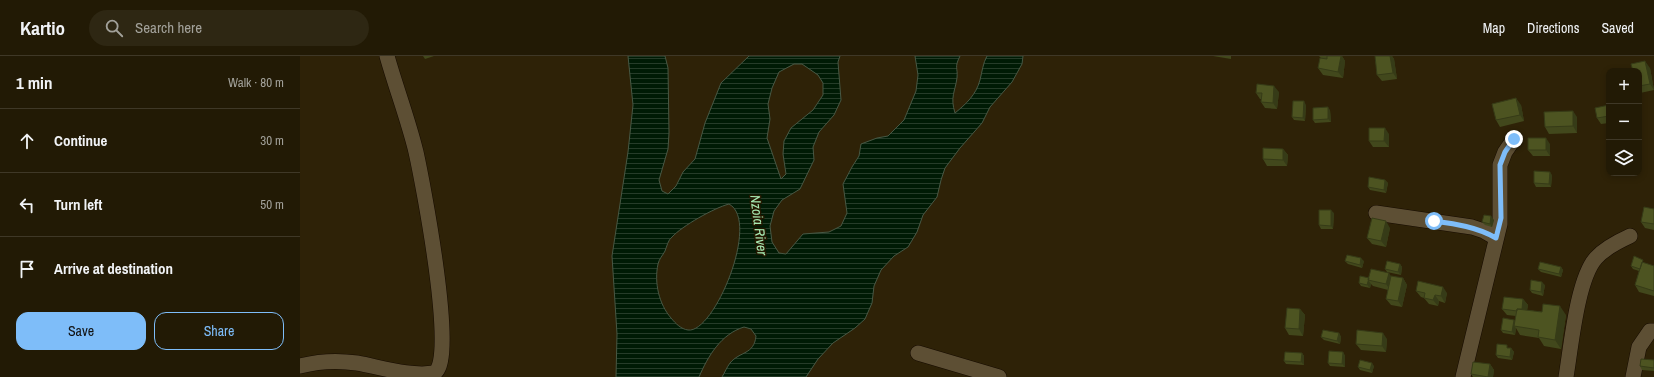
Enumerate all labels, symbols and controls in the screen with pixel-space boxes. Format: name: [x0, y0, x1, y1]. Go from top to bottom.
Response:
search box: [89, 10, 369, 46]
text: Kartio: [20, 15, 65, 41]
icon: search: [103, 17, 125, 39]
text: Search here: [135, 17, 202, 38]
text: Map: [1483, 19, 1505, 37]
text: Directions: [1527, 19, 1579, 37]
text: Saved: [1601, 19, 1634, 37]
map controls: [1606, 68, 1642, 176]
button: +: [1606, 68, 1642, 104]
text: 1 min: [16, 71, 52, 94]
text: Walk · 80 m: [228, 74, 284, 91]
button: −: [1606, 104, 1642, 140]
icon: ahead: [16, 130, 38, 152]
text: Continue: [54, 130, 107, 151]
route end: [1505, 130, 1523, 148]
text: 30 m: [260, 132, 284, 149]
button: layers: [1606, 140, 1642, 176]
icon: left: [16, 194, 38, 216]
text: Turn left: [54, 194, 102, 215]
water label: Nzoia River: [746, 194, 772, 257]
text: 50 m: [260, 196, 284, 213]
route start: [1425, 212, 1443, 230]
icon: arrive: [16, 258, 38, 280]
text: Arrive at destination: [54, 258, 173, 279]
button: Save: [16, 312, 146, 350]
button: Share: [154, 312, 284, 350]

